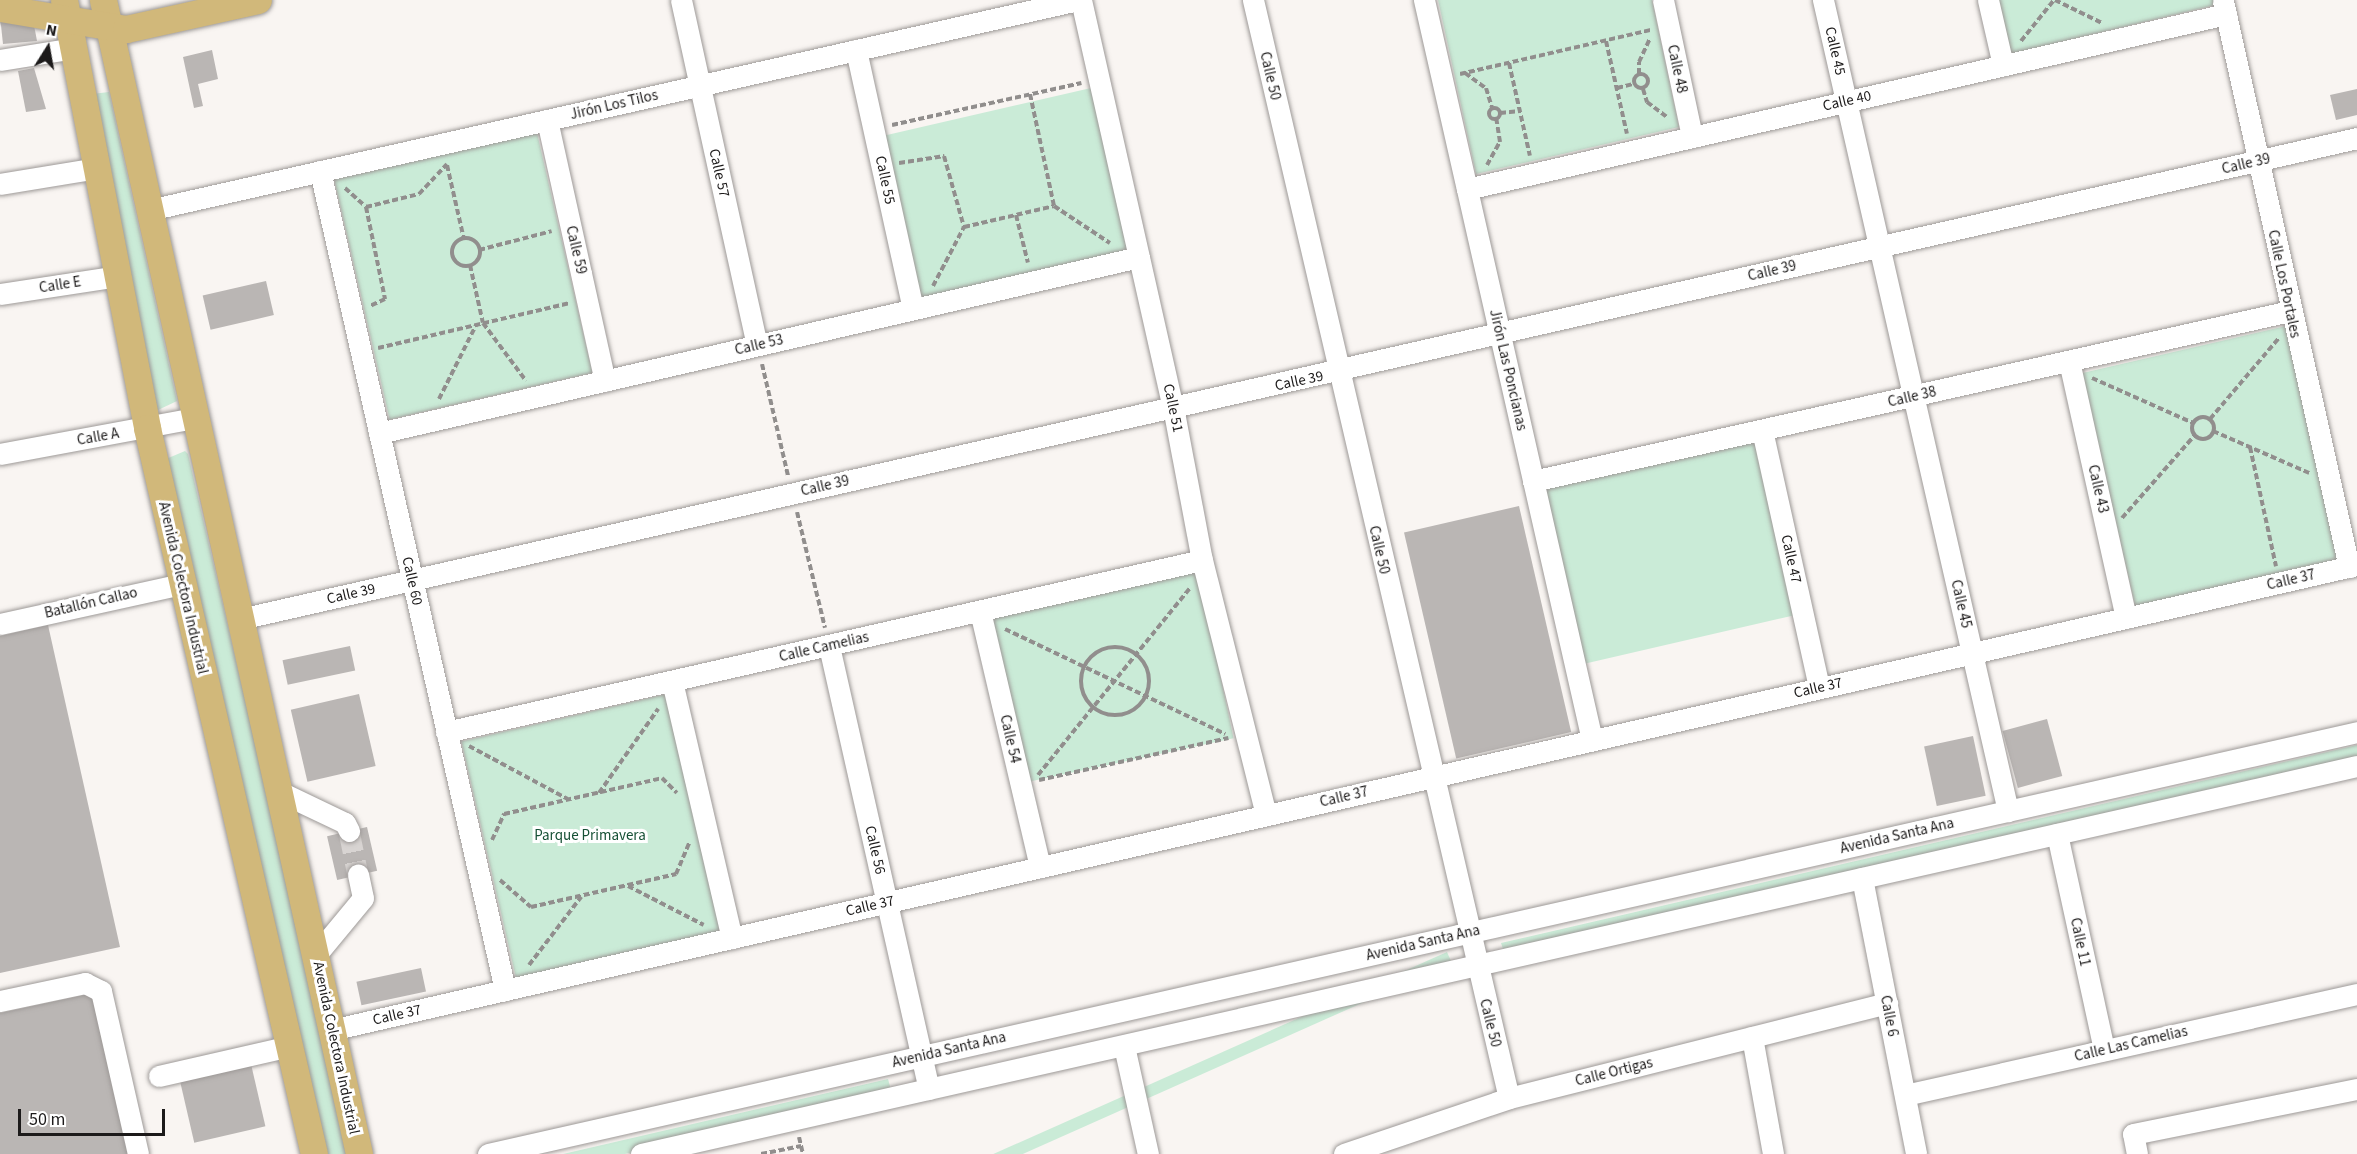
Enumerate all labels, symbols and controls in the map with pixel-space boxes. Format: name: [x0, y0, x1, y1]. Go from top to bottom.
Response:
north arrow: [18, 18, 78, 78]
text: N: [44, 19, 59, 42]
street label: Calle 45: [1821, 25, 1849, 77]
street label: Calle 48: [1663, 43, 1691, 95]
street label: Calle 50: [1256, 50, 1284, 102]
street label: Jirón Los Tilos: [568, 86, 660, 124]
street label: Calle 40: [1821, 87, 1873, 115]
street label: Calle 57: [705, 147, 733, 199]
street label: Calle 39: [2220, 150, 2272, 178]
street label: Calle 55: [871, 154, 899, 206]
street label: Calle 59: [562, 224, 590, 276]
street label: Calle Los Portales: [2264, 228, 2304, 340]
street label: Calle 39: [1746, 257, 1798, 285]
street label: Calle E: [38, 273, 82, 297]
street label: Jirón Las Poncianas: [1485, 308, 1531, 432]
street label: Calle 53: [733, 331, 785, 359]
street label: Calle 39: [1273, 367, 1325, 395]
street label: Calle 51: [1159, 382, 1187, 434]
street label: Calle 38: [1886, 383, 1938, 411]
street label: Calle A: [76, 424, 120, 450]
street label: Calle 43: [2084, 463, 2112, 515]
street label: Calle 39: [799, 472, 851, 500]
street label: Avenida Colectora Industrial: [154, 500, 212, 676]
street label: Calle 50: [1365, 524, 1393, 576]
street label: Calle 47: [1777, 533, 1805, 585]
street label: Calle 60: [398, 555, 426, 607]
street label: Calle 37: [2265, 566, 2317, 594]
street label: Calle 45: [1947, 578, 1975, 630]
street label: Calle 39: [325, 580, 377, 608]
street label: Batallón Callao: [43, 584, 139, 622]
street label: Calle Camelias: [777, 628, 871, 666]
street label: Calle 37: [1792, 674, 1844, 702]
street label: Calle 54: [996, 713, 1024, 765]
street label: Calle 37: [1318, 783, 1370, 811]
street label: Avenida Santa Ana: [1838, 814, 1956, 858]
street label: Calle 56: [861, 824, 889, 876]
park label: Parque Primavera: [534, 827, 646, 845]
street label: Calle 37: [844, 892, 896, 920]
street label: Calle 11: [2066, 916, 2094, 968]
street label: Avenida Santa Ana: [1364, 921, 1482, 965]
street label: Avenida Colectora Industrial: [309, 960, 363, 1136]
street label: Calle 6: [1876, 994, 1902, 1038]
street label: Calle 50: [1475, 997, 1505, 1049]
street label: Calle 37: [371, 1001, 423, 1029]
street label: Calle Las Camelias: [2073, 1022, 2189, 1066]
street label: Avenida Santa Ana: [890, 1028, 1008, 1072]
street label: Calle Ortigas: [1573, 1054, 1655, 1090]
scale bar: [21, 1097, 168, 1135]
text: 50 m: [29, 1107, 65, 1132]

